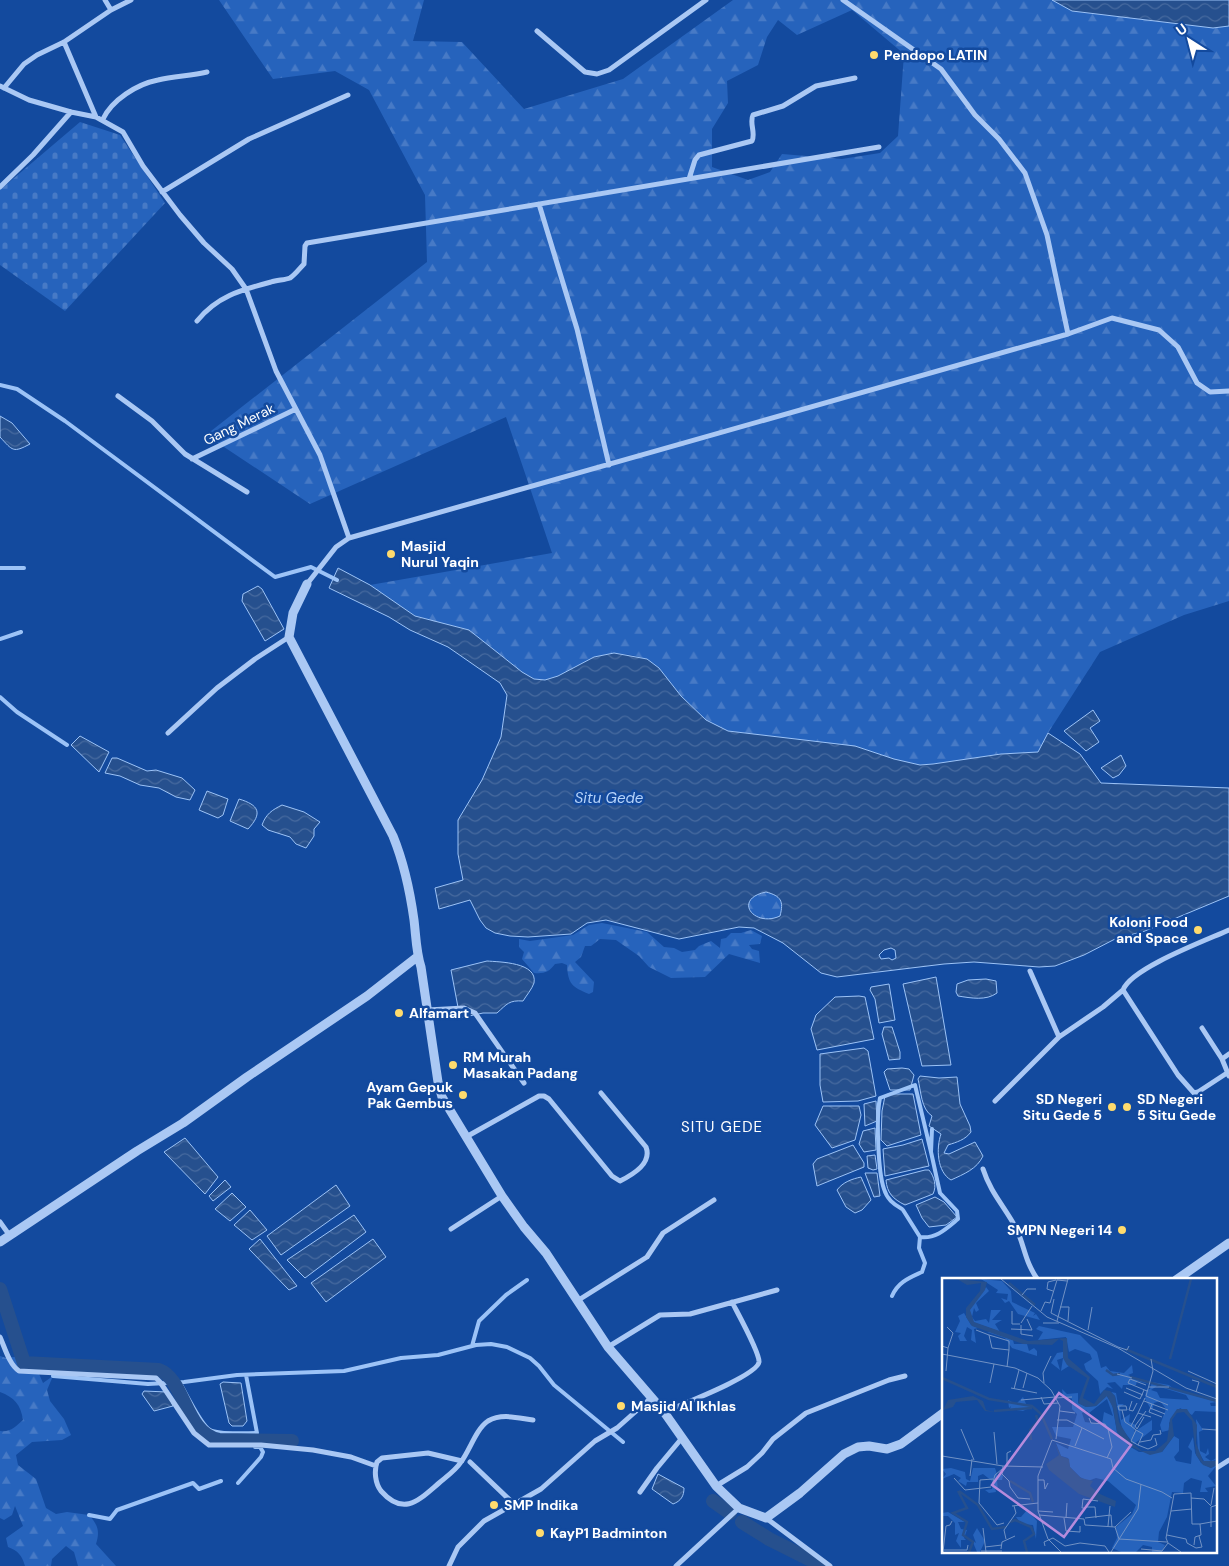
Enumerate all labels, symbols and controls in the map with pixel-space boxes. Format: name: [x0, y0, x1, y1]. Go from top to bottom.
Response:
north arrow: [1164, 15, 1214, 65]
text: U: [1172, 19, 1191, 40]
place label: Pendopo LATIN: [884, 46, 987, 64]
marker: Pendopo LATIN: [868, 49, 880, 61]
street label: Gang Merak: [200, 399, 278, 449]
place label: Masjid Nurul Yaqin: [401, 537, 479, 571]
marker: Masjid Nurul Yaqin: [385, 548, 397, 560]
water label: Situ Gede: [575, 788, 644, 808]
place label: Koloni Food and Space: [1109, 913, 1188, 947]
marker: Koloni Food and Space: [1192, 924, 1204, 936]
place label: Alfamart: [409, 1004, 469, 1022]
marker: Alfamart: [393, 1007, 405, 1019]
place label: RM Murah Masakan Padang: [463, 1048, 578, 1082]
marker: RM Murah Masakan Padang: [447, 1059, 459, 1071]
place label: Ayam Gepuk Pak Gembus: [366, 1078, 453, 1112]
marker: Ayam Gepuk Pak Gembus: [457, 1089, 469, 1101]
place label: SD Negeri Situ Gede 5: [1023, 1090, 1102, 1124]
place label: SD Negeri 5 Situ Gede: [1137, 1090, 1216, 1124]
marker: SD Negeri Situ Gede 5: [1106, 1101, 1118, 1113]
marker: SD Negeri 5 Situ Gede: [1121, 1101, 1133, 1113]
district label: SITU GEDE: [681, 1117, 763, 1137]
place label: SMPN Negeri 14: [1007, 1221, 1112, 1239]
marker: SMPN Negeri 14: [1116, 1224, 1128, 1236]
inset map: [942, 1278, 1216, 1554]
place label: Masjid Al Ikhlas: [631, 1397, 736, 1415]
marker: Masjid Al Ikhlas: [615, 1400, 627, 1412]
place label: SMP Indika: [504, 1496, 578, 1514]
marker: SMP Indika: [488, 1499, 500, 1511]
place label: KayP1 Badminton: [550, 1524, 667, 1542]
marker: KayP1 Badminton: [534, 1527, 546, 1539]

